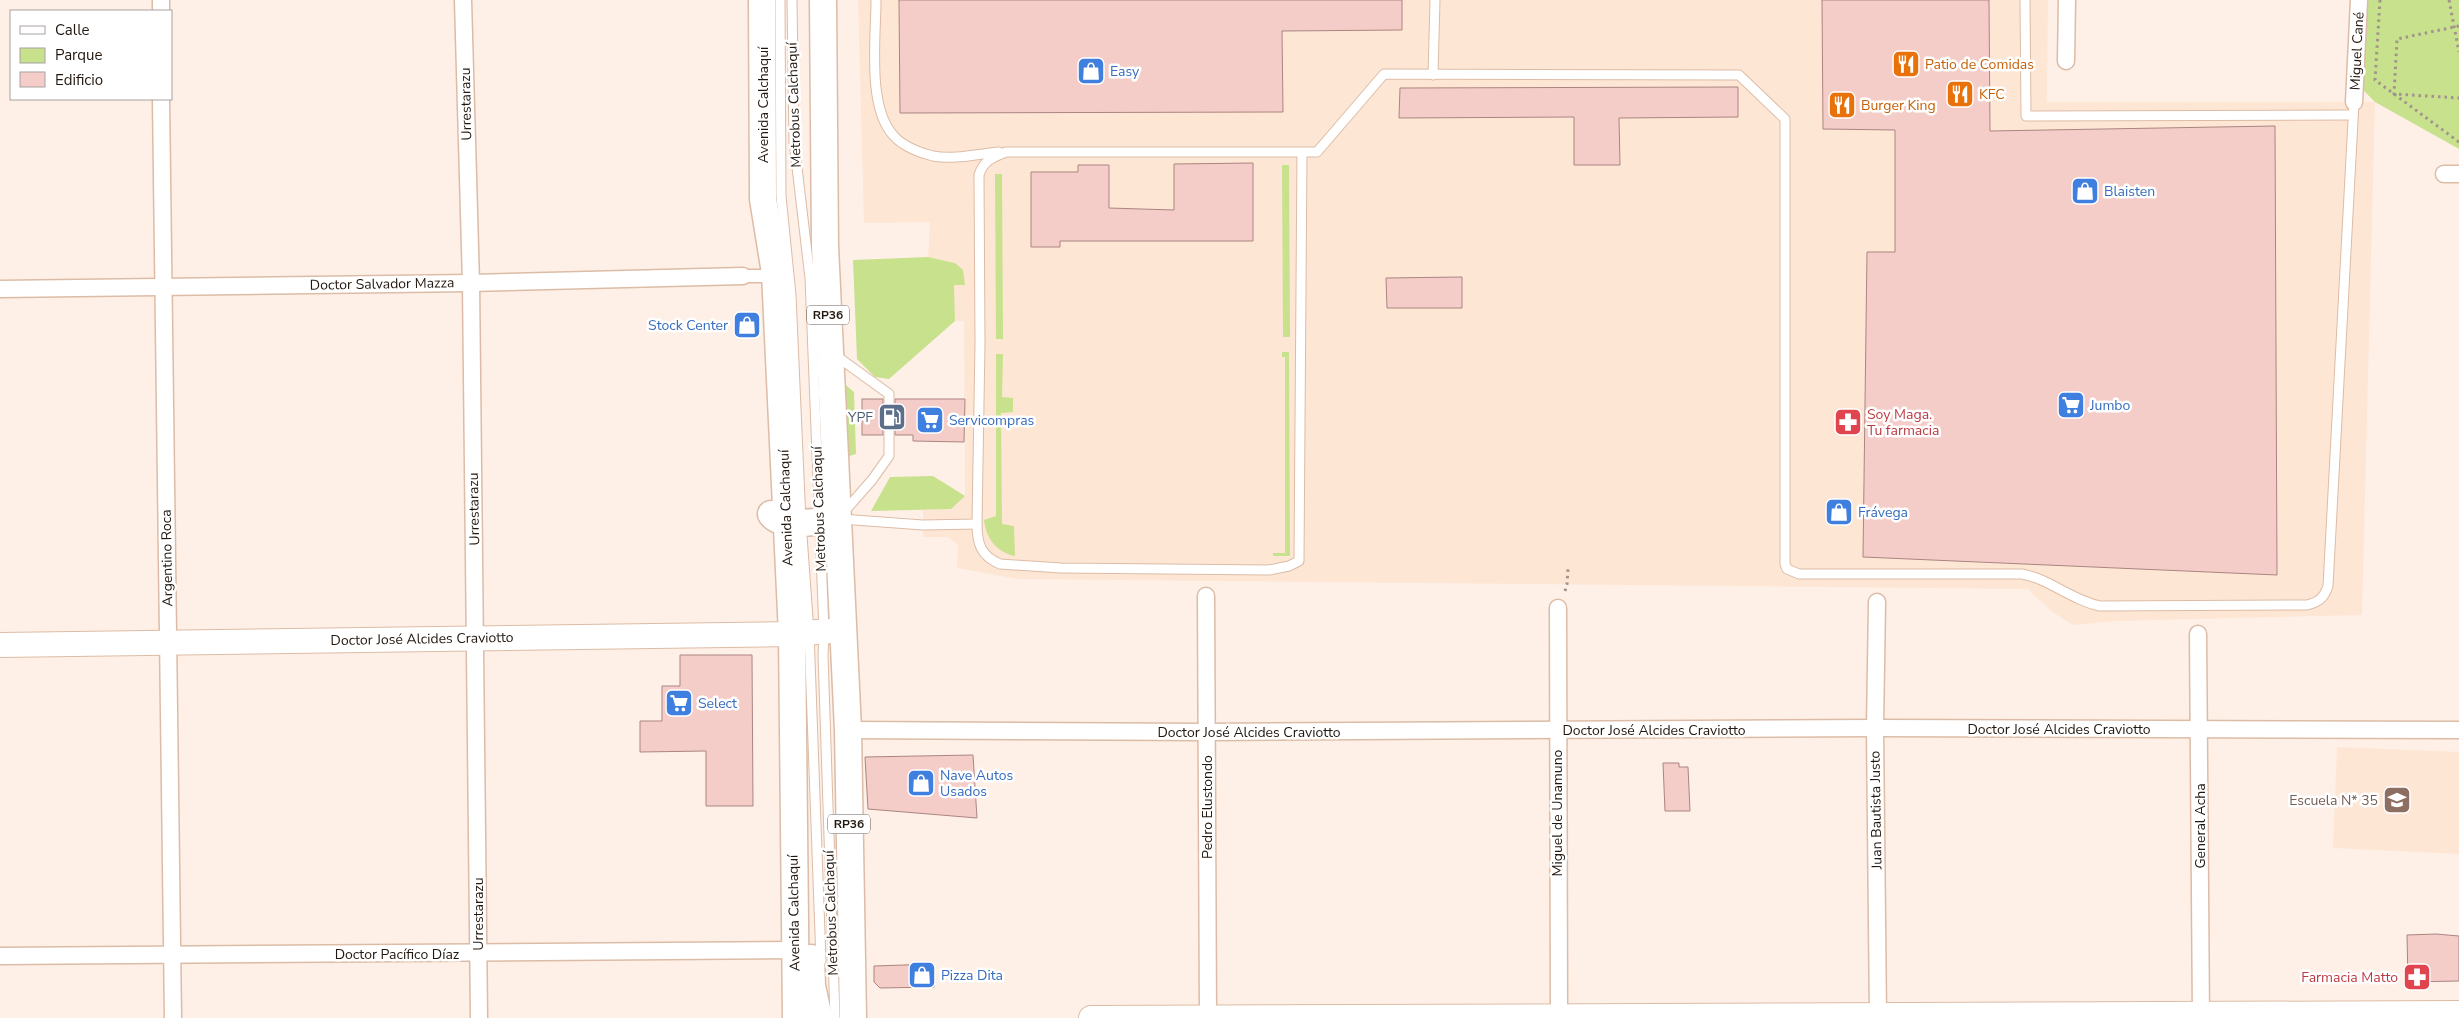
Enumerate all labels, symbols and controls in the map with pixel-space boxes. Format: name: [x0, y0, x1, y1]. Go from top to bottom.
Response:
legend: [10, 10, 172, 100]
street label: Miguel Cané: [2345, 11, 2369, 91]
text: Calle: [55, 20, 90, 40]
street label: Metrobus Calchaquí: [782, 41, 806, 168]
text: Parque: [55, 45, 103, 65]
street label: Avenida Calchaquí: [754, 46, 773, 163]
restaurant icon: Patio de Comidas: [1891, 49, 1921, 79]
place label: Patio de Comidas: [1925, 55, 2034, 74]
shop icon: Easy: [1076, 56, 1106, 86]
place label: Easy: [1110, 62, 1140, 81]
street label: Urrestarazu: [456, 67, 476, 141]
text: Edificio: [55, 70, 103, 90]
restaurant icon: KFC: [1945, 79, 1975, 109]
place label: KFC: [1979, 85, 2005, 104]
restaurant icon: Burger King: [1827, 90, 1857, 120]
place label: Burger King: [1861, 96, 1936, 115]
shop icon: Blaisten: [2070, 176, 2100, 206]
place label: Blaisten: [2104, 182, 2155, 201]
street label: Doctor Salvador Mazza: [310, 273, 454, 295]
road number: RP36: [807, 306, 849, 324]
shop icon: Stock Center: [732, 310, 762, 340]
place label: Stock Center: [648, 316, 728, 335]
supermarket icon: Jumbo: [2056, 390, 2086, 420]
place label: Jumbo: [2089, 396, 2131, 415]
fuel station icon: YPF: [877, 402, 907, 432]
supermarket icon: Servicompras: [915, 405, 945, 435]
place label: Soy Maga. Tu farmacia: [1867, 405, 1939, 440]
pharmacy icon: Soy Maga. Tu farmacia: [1833, 407, 1863, 437]
place label: YPF: [847, 408, 873, 427]
place label: Servicompras: [949, 411, 1035, 430]
street label: Metrobus Calchaquí: [807, 445, 831, 572]
street label: Avenida Calchaquí: [774, 449, 798, 567]
street label: Urrestarazu: [464, 472, 484, 546]
shop icon: Frávega: [1824, 497, 1854, 527]
place label: Frávega: [1858, 503, 1908, 522]
street label: Argentino Roca: [157, 509, 177, 607]
street label: Doctor José Alcides Craviotto: [330, 628, 514, 650]
supermarket icon: Select: [664, 688, 694, 718]
place label: Select: [698, 694, 737, 713]
street label: Doctor José Alcides Craviotto: [1967, 720, 2151, 739]
street label: Doctor José Alcides Craviotto: [1562, 721, 1746, 740]
street label: Doctor José Alcides Craviotto: [1157, 723, 1341, 742]
street label: Miguel de Unamuno: [1548, 749, 1567, 876]
street label: Juan Bautista Justo: [1865, 750, 1887, 870]
street label: Pedro Elustondo: [1198, 755, 1217, 859]
place label: Nave Autos Usados: [940, 766, 1014, 801]
shop icon: Nave Autos Usados: [906, 768, 936, 798]
street label: General Acha: [2191, 783, 2210, 869]
school or university icon: Escuela N* 35: [2382, 785, 2412, 815]
place label: Escuela N* 35: [2289, 791, 2378, 810]
road number: RP36: [828, 814, 870, 834]
street label: Metrobus Calchaquí: [819, 849, 843, 976]
street label: Avenida Calchaquí: [783, 854, 805, 971]
street label: Urrestarazu: [469, 877, 488, 951]
street label: Doctor Pacífico Díaz: [335, 945, 460, 964]
shop icon: Pizza Dita: [907, 960, 937, 990]
pharmacy icon: Farmacia Matto: [2402, 962, 2432, 992]
place label: Pizza Dita: [941, 966, 1003, 985]
place label: Farmacia Matto: [2301, 968, 2398, 987]

